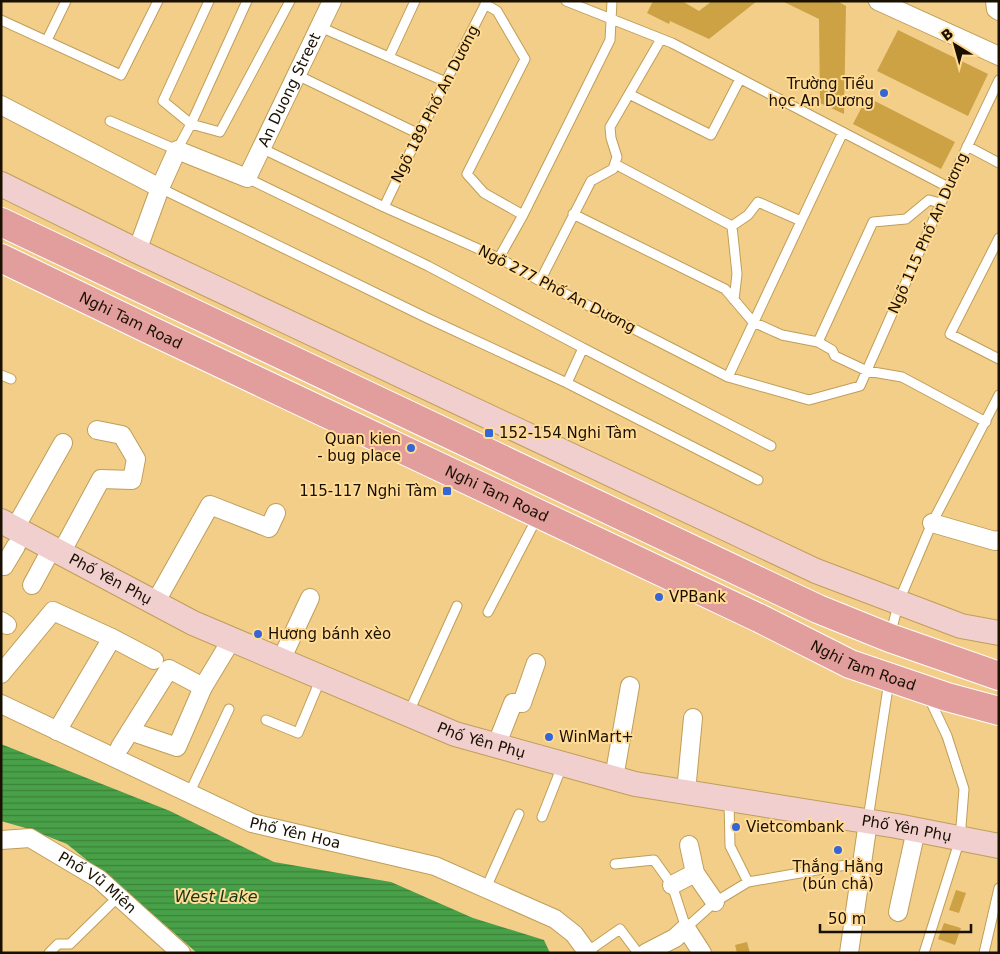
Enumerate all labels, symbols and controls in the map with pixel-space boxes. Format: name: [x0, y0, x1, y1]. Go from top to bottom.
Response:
north arrow: [930, 20, 980, 70]
street label: Ngõ 189 Phố An Dương: [387, 22, 483, 186]
text: B: [938, 25, 956, 44]
street label: An Duong Street: [254, 30, 324, 150]
place label: Trường Tiểu học An Dương: [769, 75, 874, 110]
marker: Trường Tiểu học An Dương: [878, 87, 890, 99]
street label: Ngõ 115 Phố An Dương: [884, 150, 972, 316]
street label: Ngõ 277 Phố An Dương: [475, 241, 639, 337]
street label: Nghi Tam Road: [76, 288, 185, 353]
place label: 152-154 Nghi Tàm: [499, 424, 637, 442]
marker: 152-154 Nghi Tàm: [483, 427, 495, 439]
place label: Quan kien - bug place: [317, 430, 401, 465]
marker: Quan kien - bug place: [405, 442, 417, 454]
street label: Nghi Tam Road: [442, 462, 551, 526]
place label: 115-117 Nghi Tàm: [299, 482, 437, 500]
marker: 115-117 Nghi Tàm: [441, 485, 453, 497]
street label: Phố Yên Phụ: [66, 550, 155, 609]
place label: VPBank: [669, 588, 726, 606]
marker: VPBank: [653, 591, 665, 603]
place label: Hương bánh xèo: [268, 625, 391, 643]
marker: Hương bánh xèo: [252, 628, 264, 640]
street label: Nghi Tam Road: [807, 636, 918, 695]
street label: Phố Yên Phụ: [434, 718, 527, 762]
place label: WinMart+: [559, 728, 634, 746]
marker: WinMart+: [543, 731, 555, 743]
street label: Phố Yên Phụ: [860, 811, 953, 846]
street label: Phố Yên Hoa: [248, 814, 342, 853]
place label: Vietcombank: [746, 818, 844, 836]
marker: Vietcombank: [730, 821, 742, 833]
marker: Thắng Hằng (bún chả): [832, 844, 844, 856]
street label: Phố Vũ Miên: [55, 848, 140, 917]
place label: Thắng Hằng (bún chả): [791, 858, 884, 893]
water label: West Lake: [174, 887, 258, 906]
scale bar: [820, 902, 971, 934]
text: 50 m: [828, 910, 866, 928]

